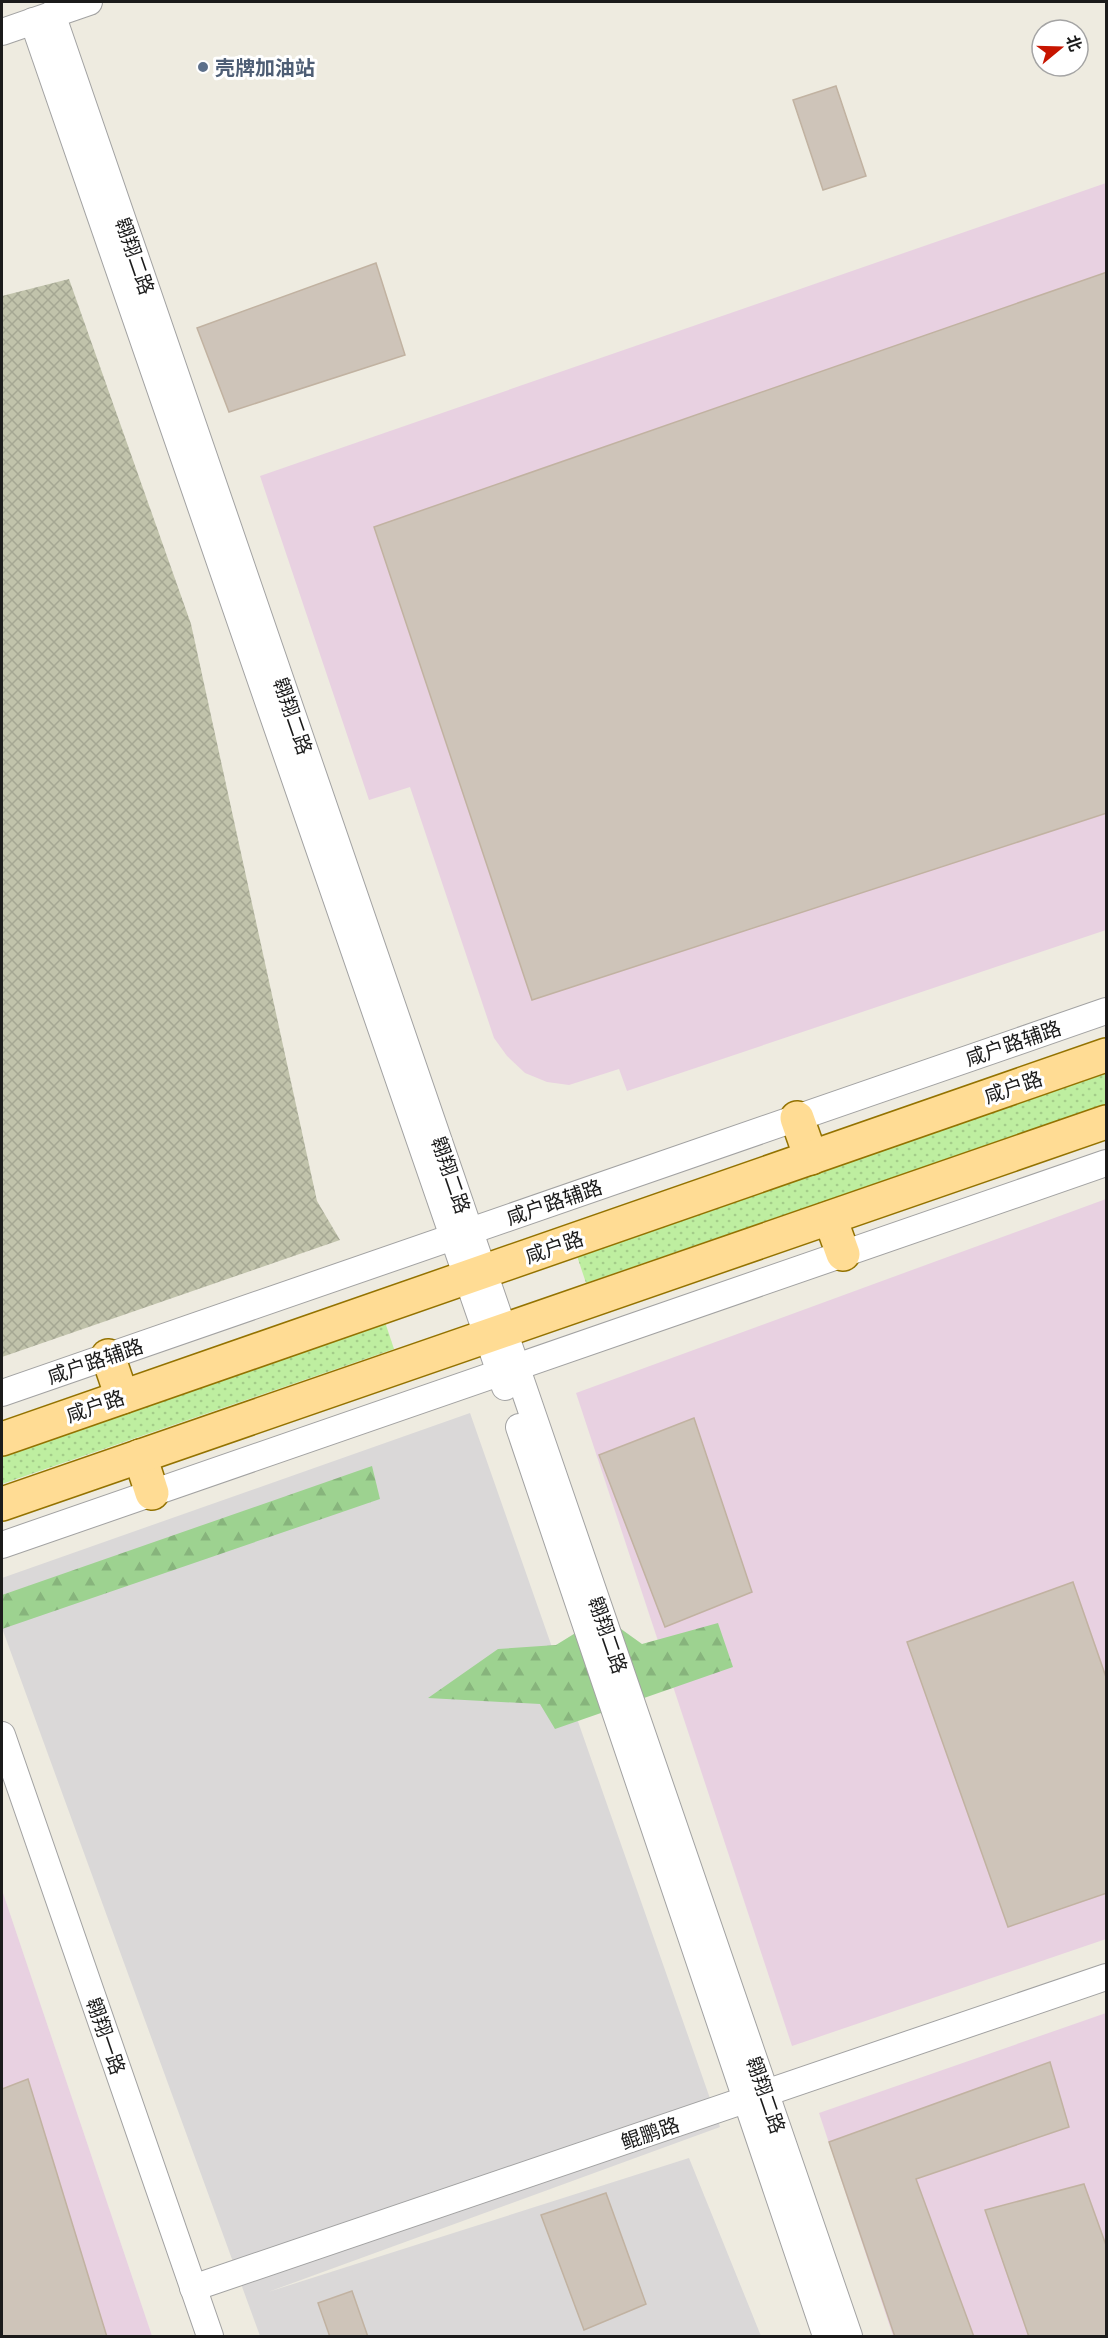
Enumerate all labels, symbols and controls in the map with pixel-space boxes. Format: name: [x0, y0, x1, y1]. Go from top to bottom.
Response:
north arrow: [1030, 18, 1090, 78]
text: 北: [1062, 32, 1086, 54]
place label: 壳牌加油站: [215, 55, 315, 80]
marker: 壳牌加油站: [196, 60, 210, 74]
street label: 翱翔二路: [110, 214, 160, 298]
street label: 翱翔二路: [268, 674, 318, 758]
street label: 咸户路辅路: [962, 1015, 1064, 1071]
street label: 咸户路: [981, 1065, 1045, 1109]
street label: 翱翔二路: [426, 1133, 476, 1217]
street label: 咸户路辅路: [503, 1174, 605, 1230]
street label: 咸户路: [522, 1225, 586, 1269]
street label: 咸户路辅路: [44, 1333, 146, 1389]
street label: 咸户路: [63, 1384, 127, 1428]
street label: 翱翔二路: [583, 1593, 633, 1677]
street label: 翱翔一路: [81, 1994, 131, 2078]
street label: 翱翔二路: [741, 2053, 791, 2137]
street label: 鲲鹏路: [618, 2111, 682, 2155]

